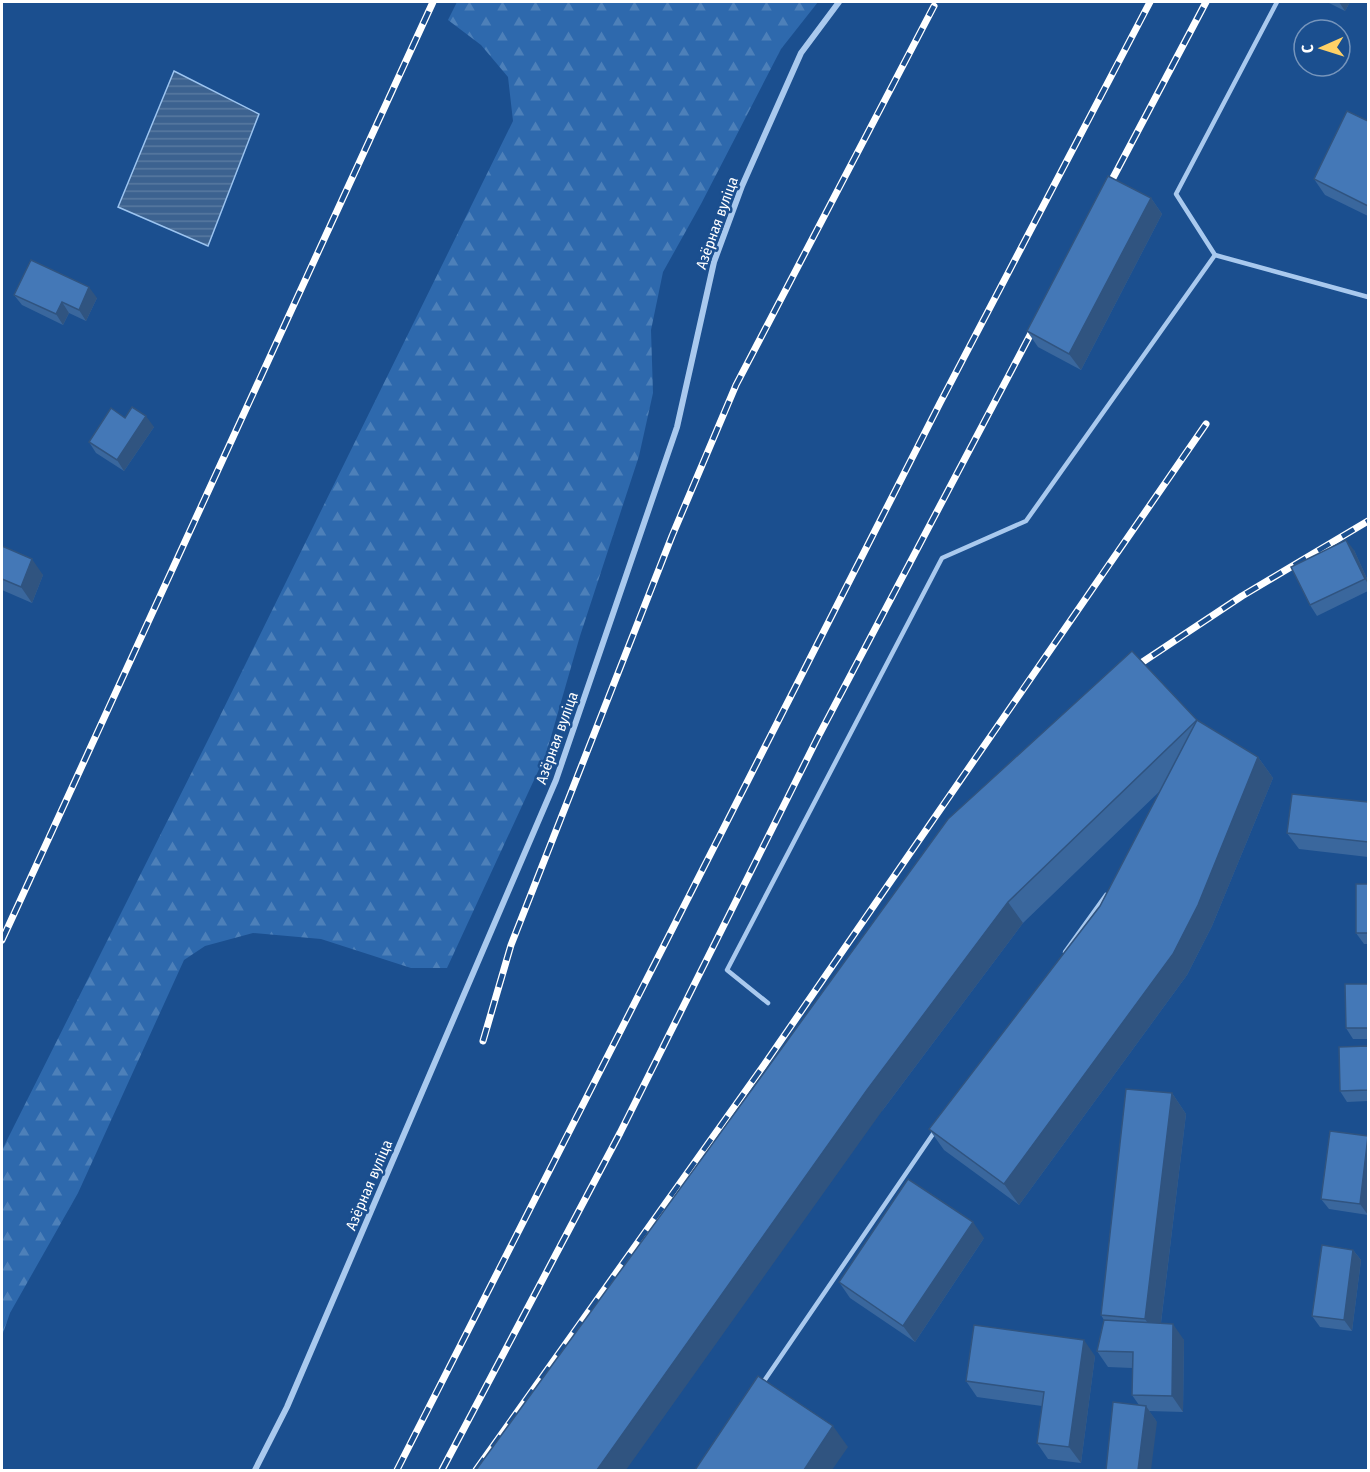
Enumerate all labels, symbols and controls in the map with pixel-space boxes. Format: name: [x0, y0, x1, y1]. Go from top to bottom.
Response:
north arrow: [1292, 18, 1352, 78]
text: С: [1298, 43, 1317, 53]
street label: Азёрная вуліца: [692, 174, 742, 272]
street label: Азёрная вуліца: [532, 689, 582, 787]
street label: Азёрная вуліца: [342, 1137, 396, 1233]

